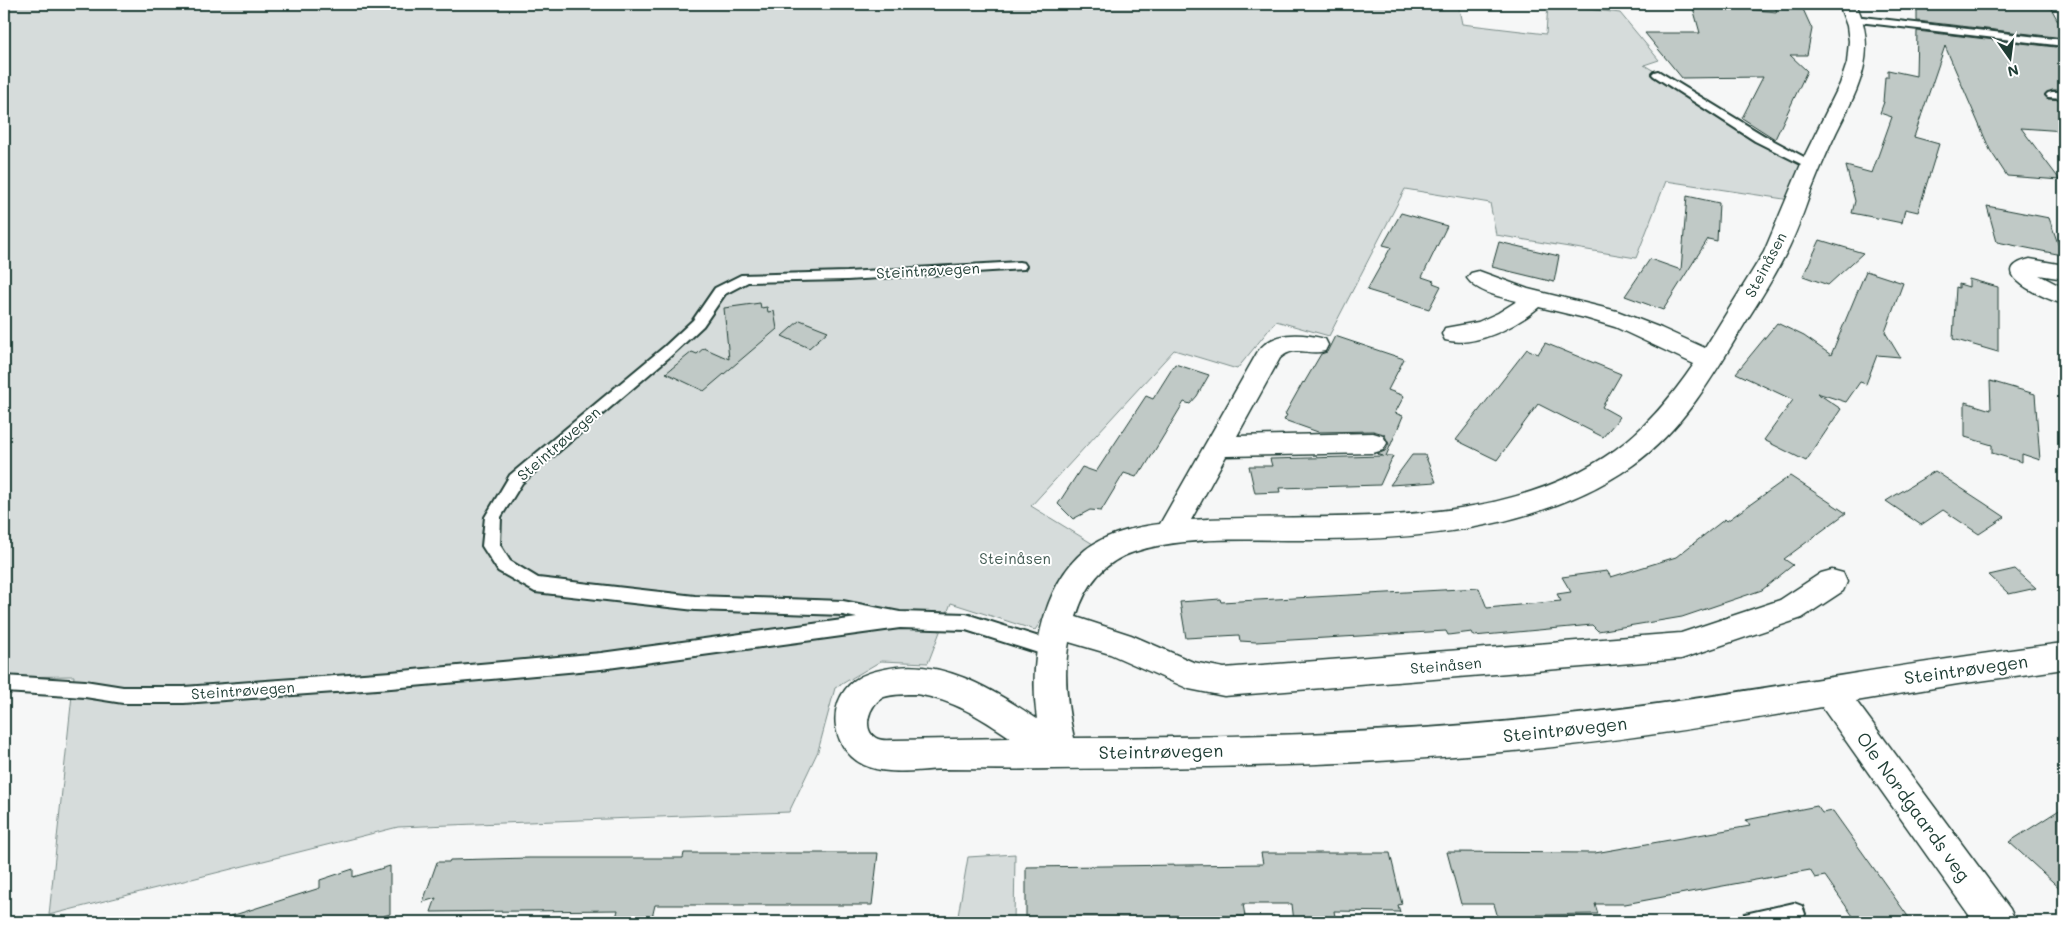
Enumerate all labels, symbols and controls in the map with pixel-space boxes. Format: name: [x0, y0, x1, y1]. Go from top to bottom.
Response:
north arrow: [1986, 32, 2036, 82]
text: N: [2006, 61, 2021, 82]
street label: Steinåsen: [1740, 228, 1791, 301]
street label: Steintrøvegen: [876, 257, 980, 283]
street label: Steintrøvegen: [513, 402, 604, 485]
park label: Steinåsen: [979, 548, 1051, 568]
street label: Steintrøvegen: [1902, 648, 2029, 690]
street label: Steinåsen: [1409, 652, 1482, 678]
street label: Steintrøvegen: [190, 676, 295, 704]
street label: Steintrøvegen: [1502, 711, 1628, 747]
street label: Ole Nordgaards veg: [1851, 727, 1976, 886]
street label: Steintrøvegen: [1098, 738, 1224, 764]

